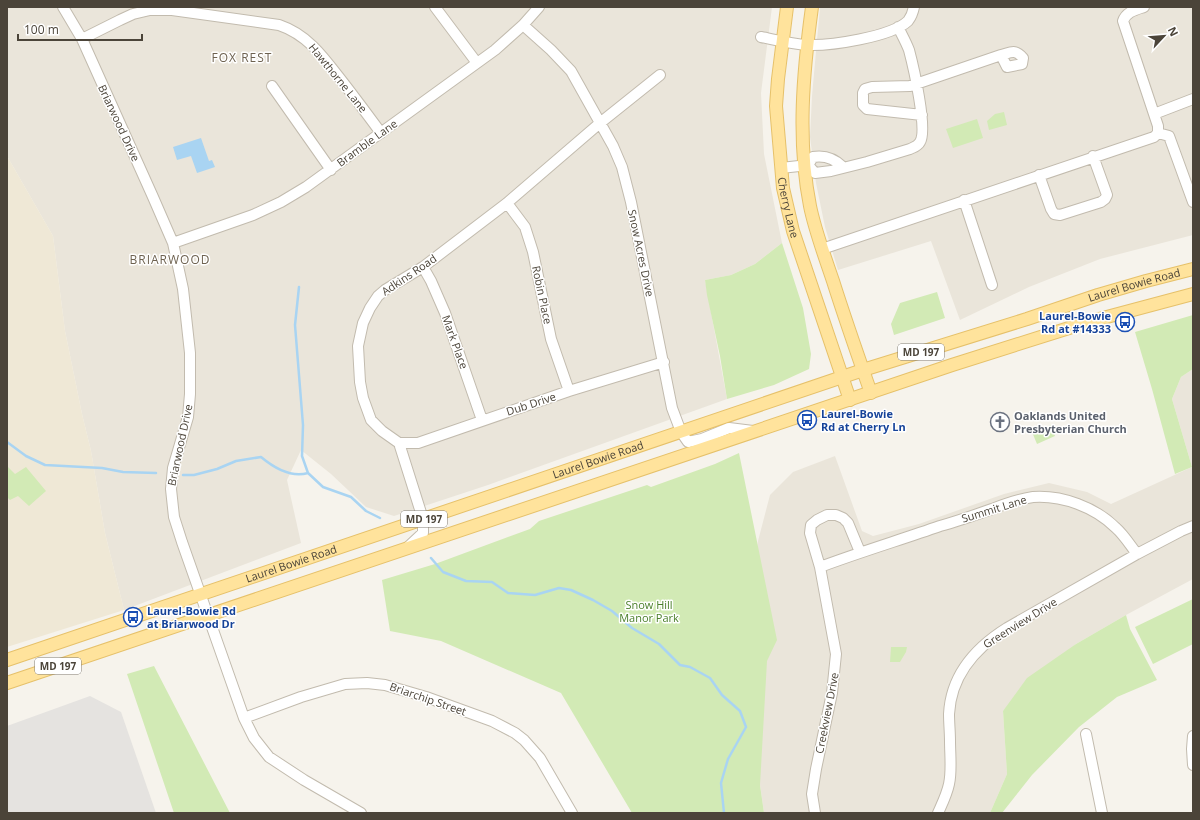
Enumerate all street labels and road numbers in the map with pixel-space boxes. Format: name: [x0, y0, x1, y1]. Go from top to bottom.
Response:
street label: Hawthorne Lane: [306, 40, 371, 115]
street label: Briarwood Drive: [95, 82, 144, 164]
street label: Bramble Lane: [333, 116, 400, 170]
street label: Cherry Lane: [775, 176, 803, 240]
street label: Snow Acres Drive: [625, 208, 658, 298]
street label: Adkins Road: [378, 251, 439, 299]
street label: Robin Place: [529, 264, 556, 326]
street label: Laurel Bowie Road: [1086, 265, 1182, 305]
street label: Mark Place: [439, 313, 472, 371]
road number: MD 197: [898, 344, 944, 360]
street label: Dub Drive: [504, 388, 558, 419]
street label: Briarwood Drive: [164, 403, 196, 487]
street label: Laurel Bowie Road: [550, 437, 645, 482]
street label: Summit Lane: [959, 491, 1028, 526]
road number: MD 197: [401, 511, 447, 527]
street label: Laurel Bowie Road: [243, 541, 339, 586]
street label: Greenview Drive: [980, 594, 1059, 651]
road number: MD 197: [35, 658, 81, 674]
street label: Creekview Drive: [811, 671, 842, 755]
street label: Briarchip Street: [388, 678, 469, 719]

